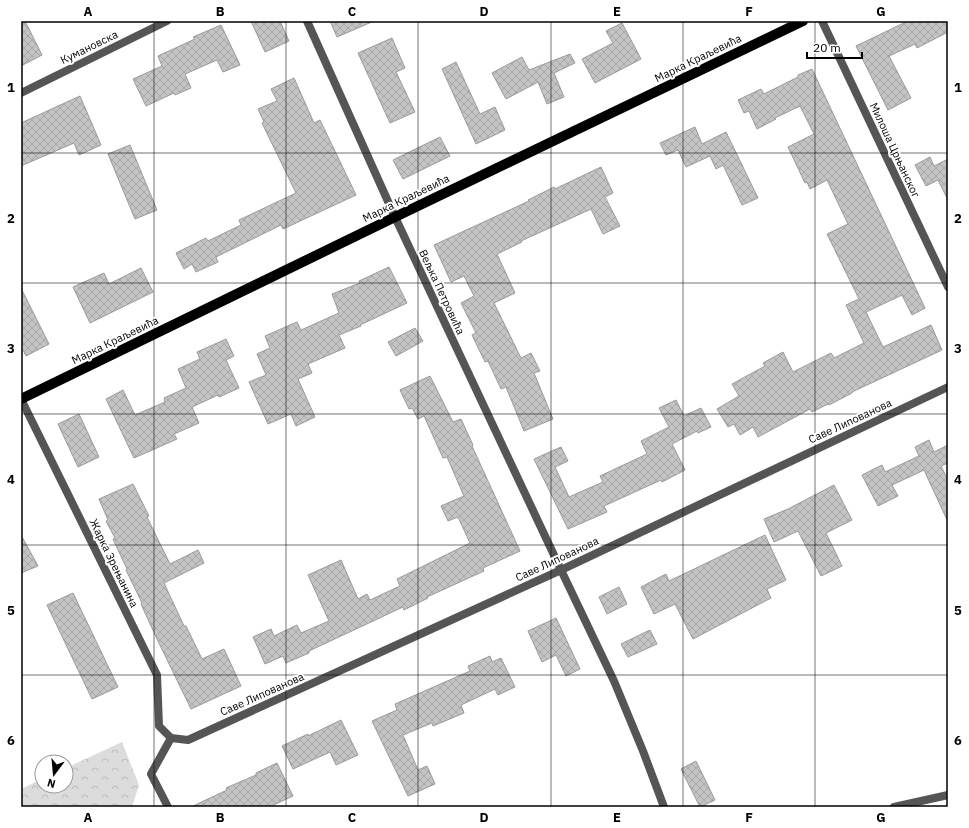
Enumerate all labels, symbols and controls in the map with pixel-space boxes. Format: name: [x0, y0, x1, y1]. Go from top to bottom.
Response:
text: A: [84, 3, 93, 20]
text: B: [216, 3, 225, 20]
text: C: [348, 3, 357, 20]
text: D: [479, 3, 489, 20]
text: E: [613, 3, 621, 20]
text: F: [745, 3, 753, 20]
text: G: [876, 3, 886, 20]
street label: Кумановска: [58, 27, 120, 67]
street label: Марка Краљевића: [652, 31, 744, 85]
scale bar: [807, 34, 862, 60]
text: 20 m: [813, 40, 841, 55]
text: 1: [7, 79, 15, 96]
text: 1: [954, 79, 962, 96]
street label: Милоша Црњанског: [867, 100, 923, 200]
street label: Марка Краљевића: [360, 171, 452, 225]
text: 2: [7, 210, 15, 227]
text: 2: [954, 210, 962, 227]
street label: Вељка Петровића: [416, 247, 468, 337]
street label: Марка Краљевића: [69, 313, 161, 367]
text: 3: [7, 340, 15, 357]
text: 3: [954, 340, 962, 357]
street label: Саве Липованова: [806, 395, 894, 446]
text: 4: [7, 471, 15, 488]
text: 4: [954, 471, 962, 488]
street label: Жарка Зрењанина: [87, 517, 142, 610]
street label: Саве Липованова: [513, 533, 601, 584]
text: 5: [7, 602, 15, 619]
text: 5: [954, 602, 962, 619]
street label: Саве Липованова: [218, 669, 306, 719]
text: 6: [7, 732, 15, 749]
text: 6: [954, 732, 962, 749]
north arrow: [34, 754, 74, 794]
text: N: [45, 776, 57, 791]
text: A: [84, 809, 93, 826]
text: B: [216, 809, 225, 826]
text: C: [348, 809, 357, 826]
text: D: [479, 809, 489, 826]
text: E: [613, 809, 621, 826]
text: F: [745, 809, 753, 826]
text: G: [876, 809, 886, 826]

